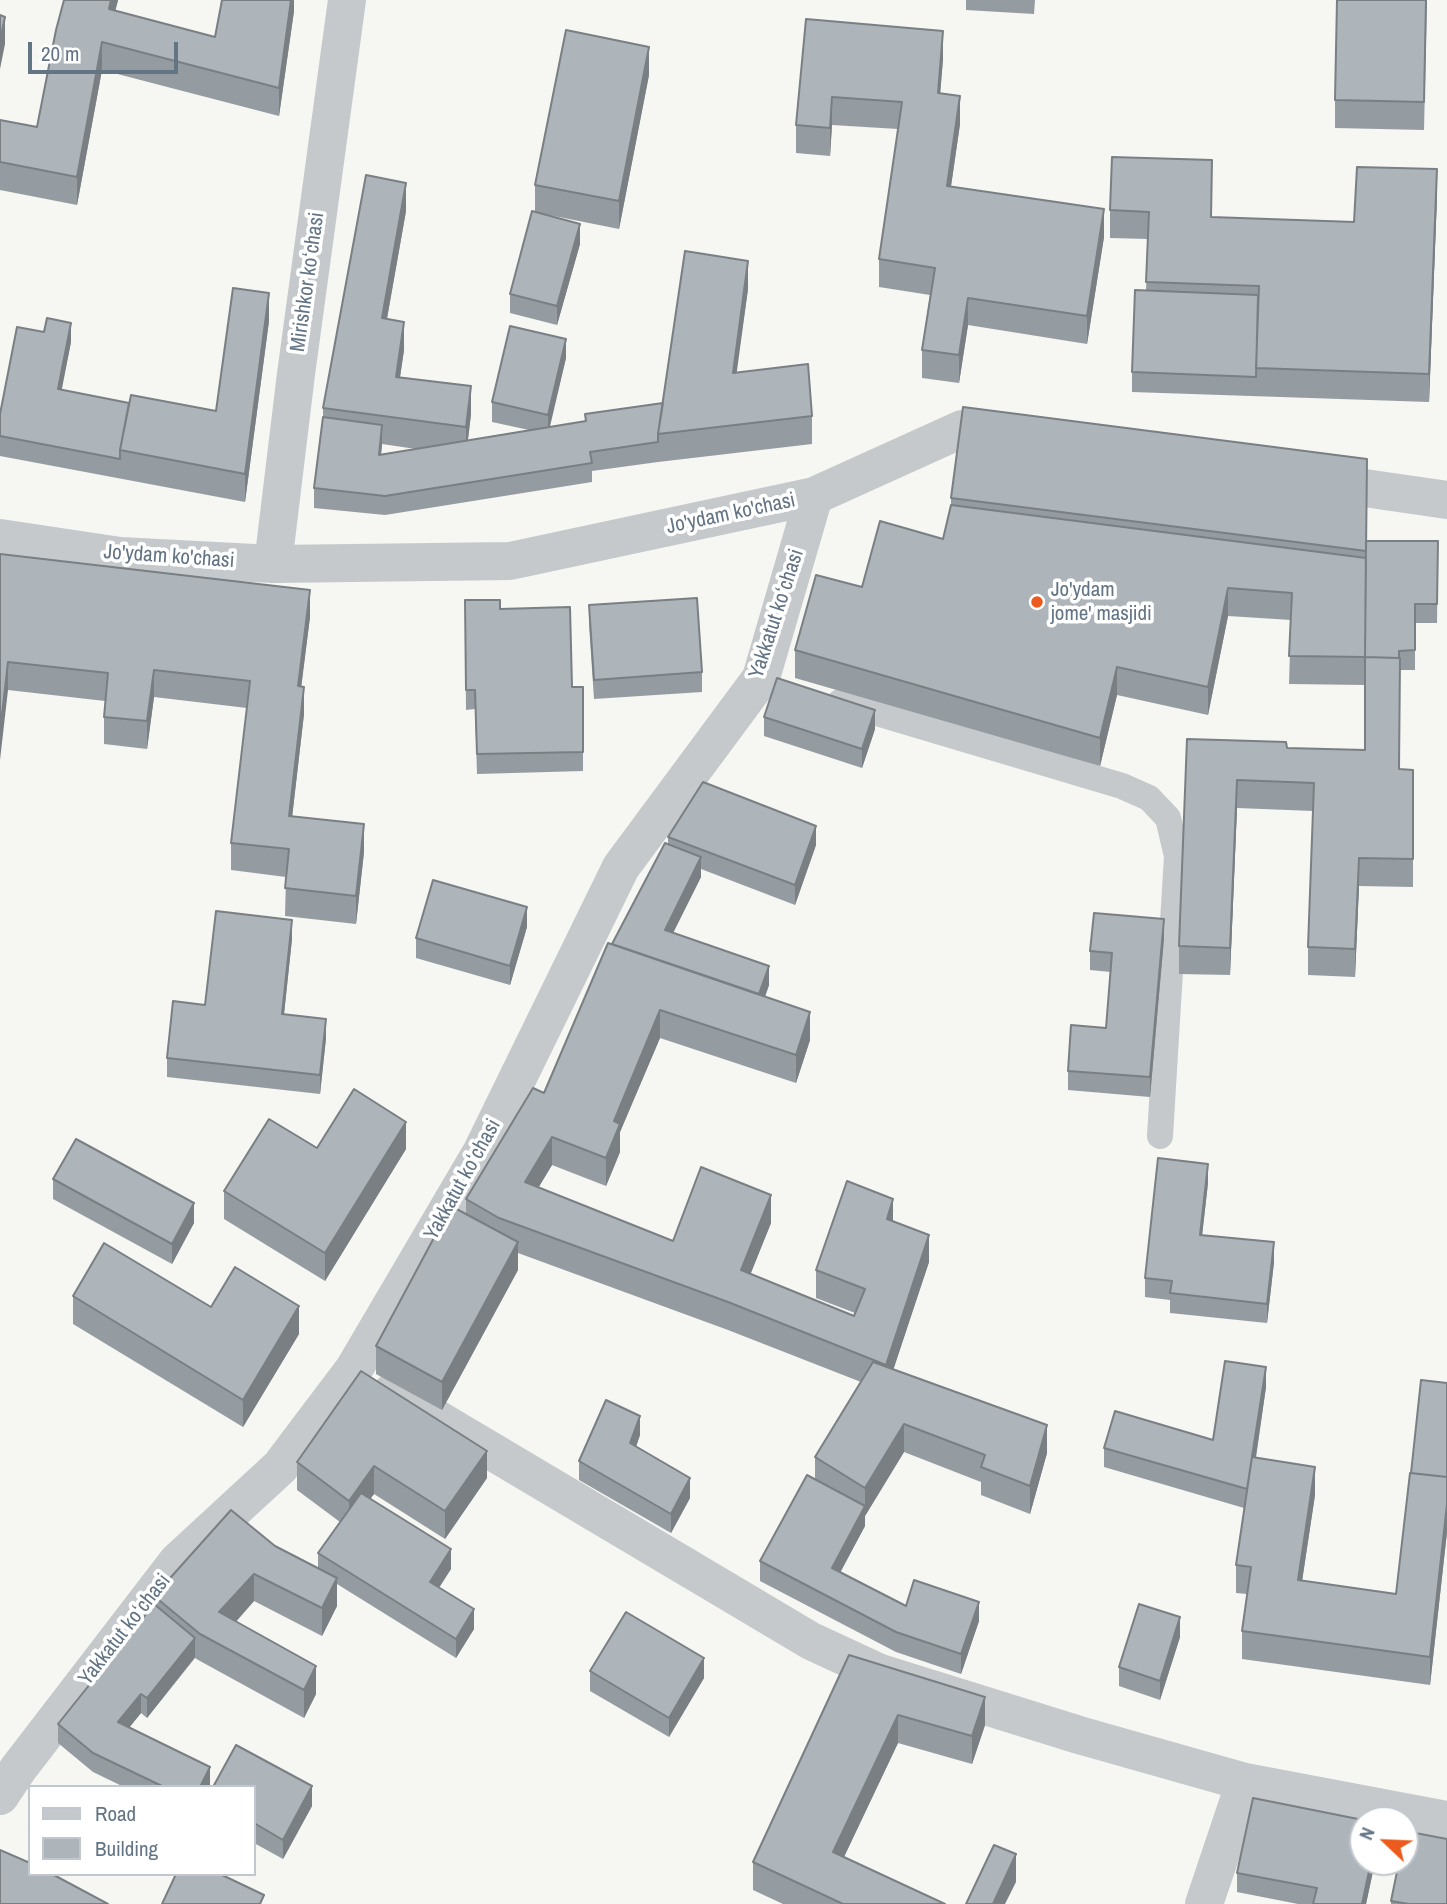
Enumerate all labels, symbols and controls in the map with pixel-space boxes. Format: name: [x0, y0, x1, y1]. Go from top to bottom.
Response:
scale bar: [32, 28, 182, 72]
text: 20 m: [41, 39, 79, 68]
street label: Mirishkor koʻchasi: [286, 211, 330, 353]
street label: Jo'ydam ko'chasi: [664, 488, 798, 540]
street label: Jo'ydam ko'chasi: [103, 540, 235, 574]
street label: Yakkatut koʻchasi: [744, 546, 810, 682]
place label: Jo'ydam jome' masjidi: [1051, 577, 1152, 627]
marker: Jo'ydam jome' masjidi: [1029, 594, 1045, 610]
street label: Yakkatut koʻchasi: [419, 1115, 507, 1245]
street label: Yakkatut koʻchasi: [74, 1569, 176, 1691]
legend: [28, 1785, 256, 1876]
text: Road: [95, 1799, 136, 1828]
north arrow: [1349, 1806, 1419, 1876]
text: N: [1352, 1823, 1381, 1844]
text: Building: [95, 1834, 158, 1863]

